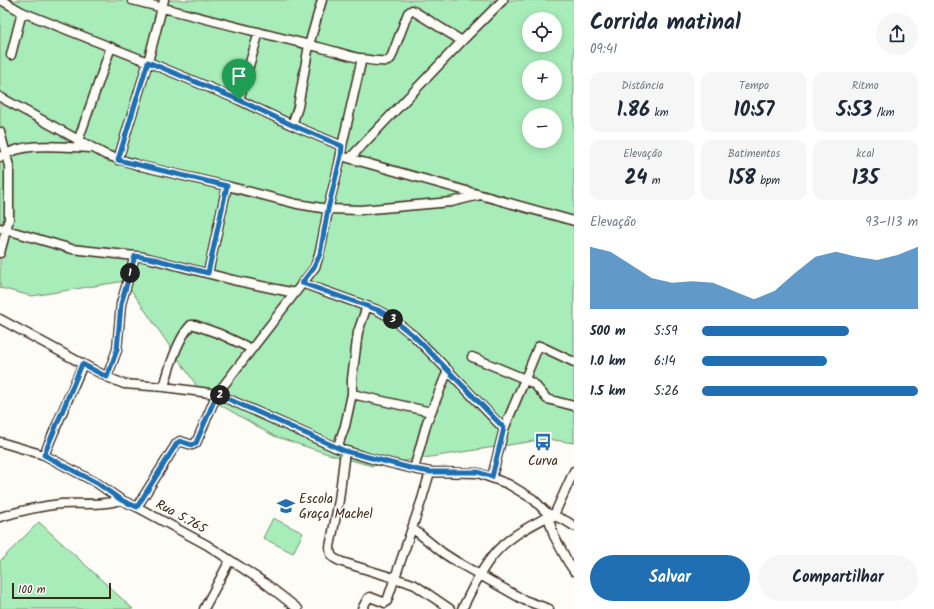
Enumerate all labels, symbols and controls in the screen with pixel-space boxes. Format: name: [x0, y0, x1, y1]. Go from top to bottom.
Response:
text: Corrida matinal: [590, 6, 741, 41]
map controls: [522, 12, 562, 148]
button: locate: [522, 12, 562, 52]
button: share: [876, 13, 918, 55]
text: 09:41: [590, 39, 617, 60]
pin: [222, 59, 256, 100]
button: +: [522, 60, 562, 100]
icon: arrive: [228, 65, 250, 87]
text: Distância: [621, 77, 664, 95]
text: Tempo: [739, 77, 769, 95]
text: Ritmo: [852, 77, 879, 95]
text: 1.86: [617, 95, 650, 127]
text: 10:57: [734, 95, 774, 127]
text: 5:53: [836, 95, 872, 127]
text: km: [650, 104, 669, 122]
text: /km: [872, 104, 895, 122]
button: −: [522, 108, 562, 148]
text: Elevação: [623, 145, 662, 163]
text: Batimentos: [728, 145, 780, 163]
text: kcal: [856, 145, 874, 163]
text: 24: [625, 163, 647, 195]
text: 158: [728, 163, 756, 195]
text: 135: [852, 163, 879, 195]
text: m: [647, 172, 661, 190]
text: bpm: [756, 172, 780, 190]
text: Elevação: [590, 212, 636, 233]
text: 93–113 m: [865, 212, 918, 233]
pin: 1: [120, 263, 140, 283]
text: 1: [128, 264, 132, 282]
pin: 3: [383, 309, 403, 329]
text: 3: [390, 310, 396, 328]
text: 500 m: [590, 321, 626, 342]
text: 5:59: [654, 321, 678, 342]
text: 1.0 km: [590, 351, 626, 372]
text: 6:14: [654, 351, 676, 372]
text: 1.5 km: [590, 381, 626, 402]
text: 5:26: [654, 381, 679, 402]
pin: 2: [210, 385, 230, 405]
text: 2: [217, 386, 223, 404]
bus stop icon: Curva: [533, 432, 553, 452]
place label: Curva: [528, 451, 558, 472]
place label: Escola Graça Machel: [299, 489, 373, 525]
street label: Rua 5.765: [152, 494, 211, 540]
school or university icon: Escola Graça Machel: [276, 496, 296, 516]
button: Salvar: [590, 555, 750, 601]
button: Compartilhar: [758, 555, 918, 601]
scale bar: [12, 581, 111, 600]
text: 100 m: [18, 581, 46, 599]

